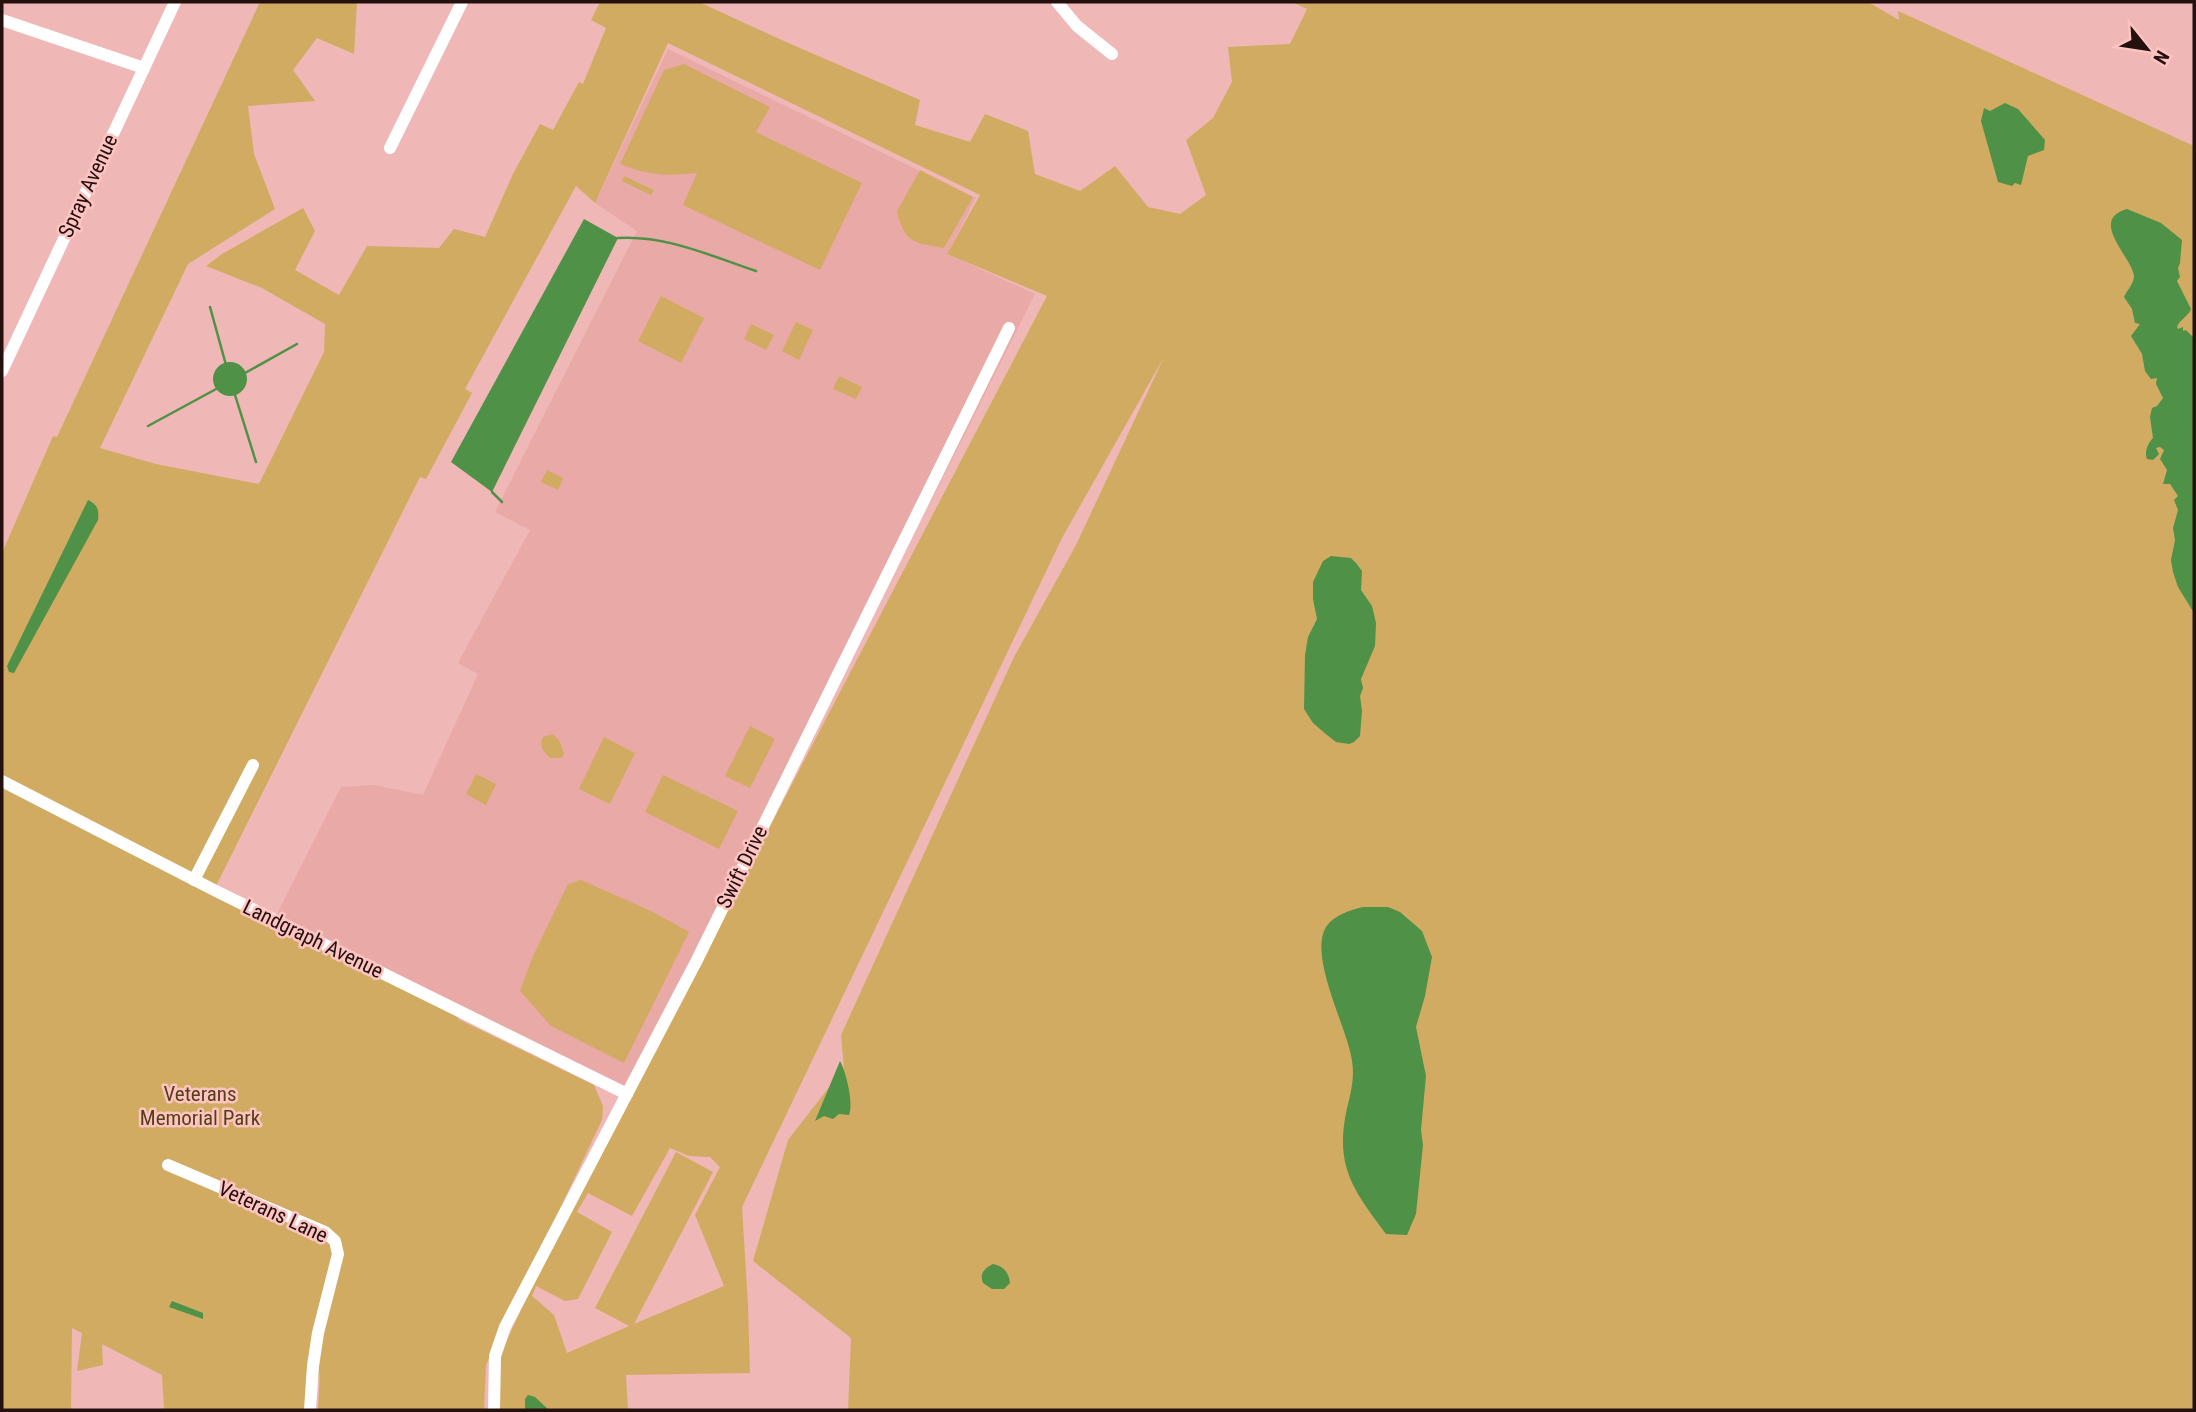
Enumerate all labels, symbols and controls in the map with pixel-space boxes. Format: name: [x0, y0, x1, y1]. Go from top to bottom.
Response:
north arrow: [2112, 14, 2182, 84]
text: N: [2148, 46, 2174, 68]
street label: Spray Avenue: [54, 130, 122, 241]
street label: Swift Drive: [712, 822, 772, 912]
street label: Landgraph Avenue: [239, 895, 387, 983]
park label: Veterans Memorial Park: [140, 1082, 261, 1130]
street label: Veterans Lane: [214, 1176, 332, 1248]

